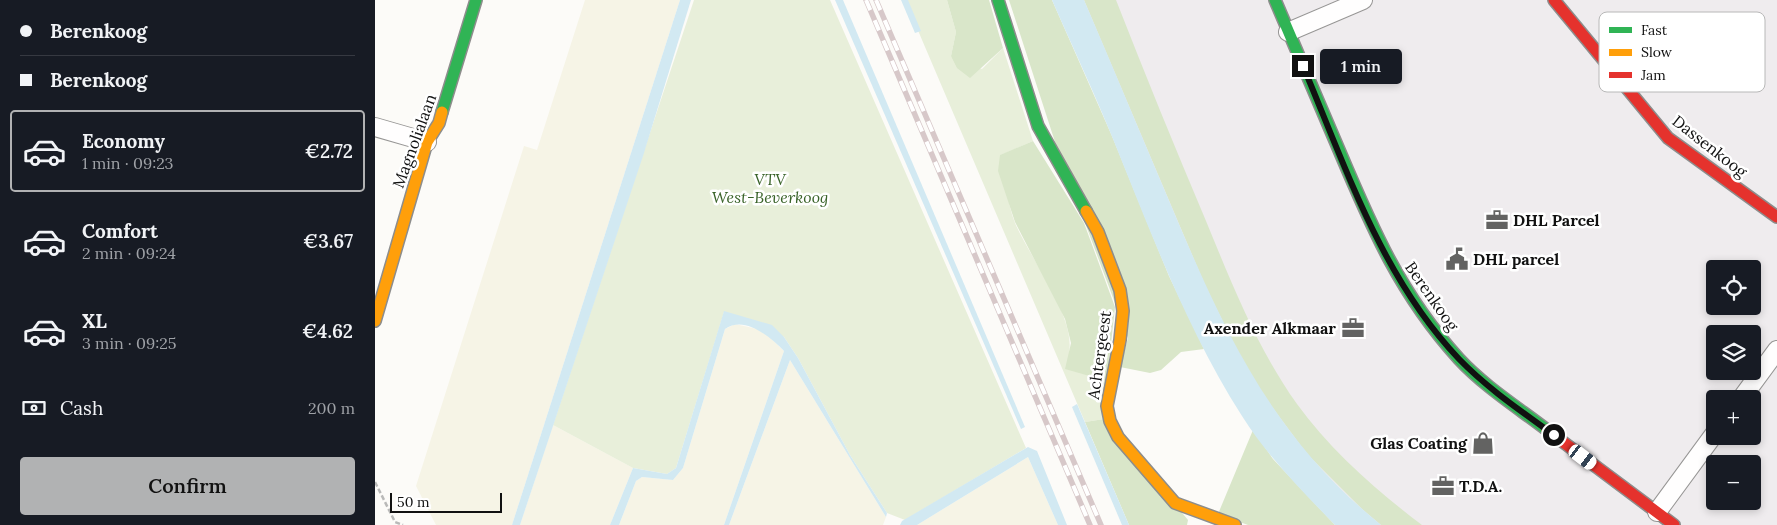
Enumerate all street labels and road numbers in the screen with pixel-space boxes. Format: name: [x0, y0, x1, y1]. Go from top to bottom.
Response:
street label: Magnolialaan: [388, 91, 440, 191]
street label: Dassenkoog: [1669, 111, 1752, 182]
street label: Berenkoog: [1401, 258, 1464, 335]
street label: Achtergeest: [1083, 309, 1115, 402]

